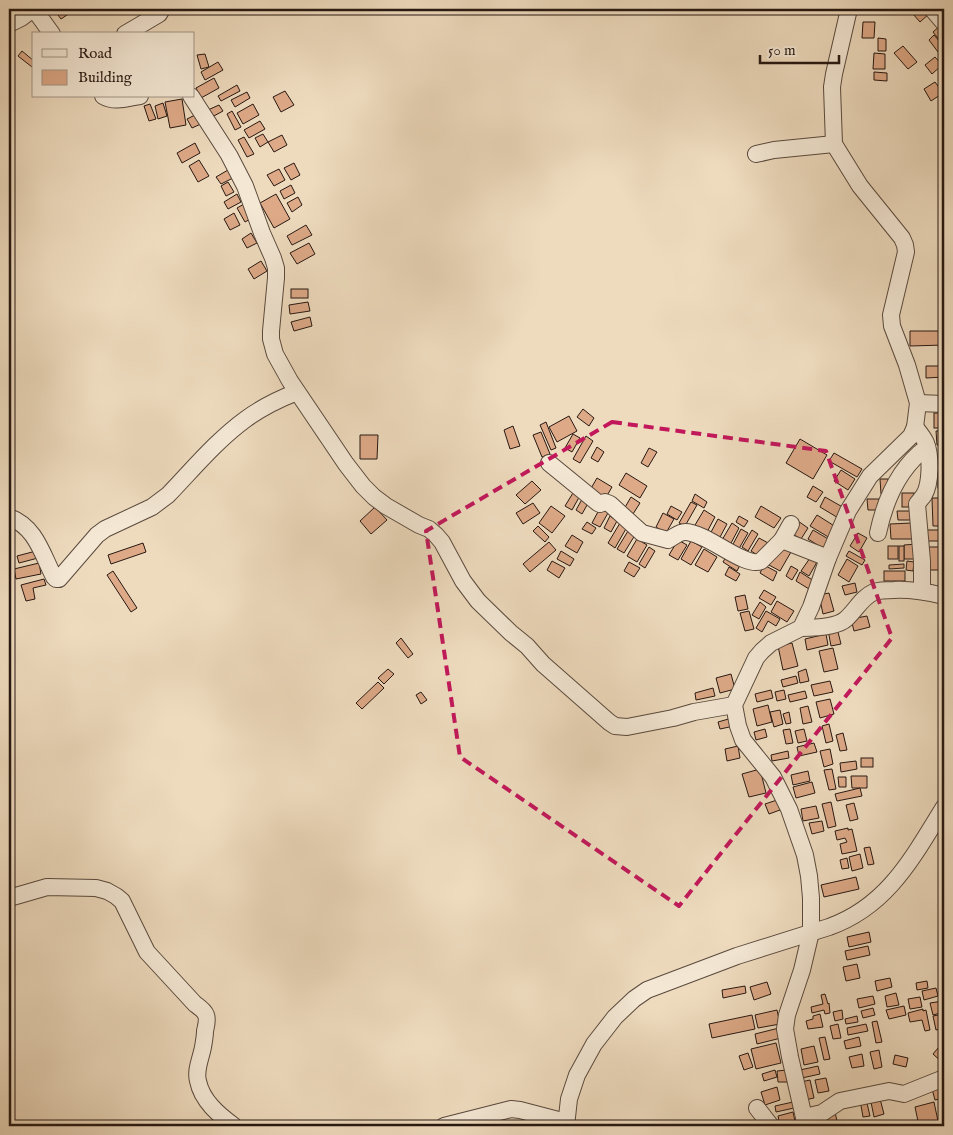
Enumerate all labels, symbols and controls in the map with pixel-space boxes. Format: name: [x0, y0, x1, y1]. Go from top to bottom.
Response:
legend: [32, 32, 195, 98]
scale bar: [760, 32, 839, 64]
text: 50 m: [768, 41, 796, 60]
text: Road: [78, 44, 113, 63]
text: Building: [78, 68, 133, 87]

